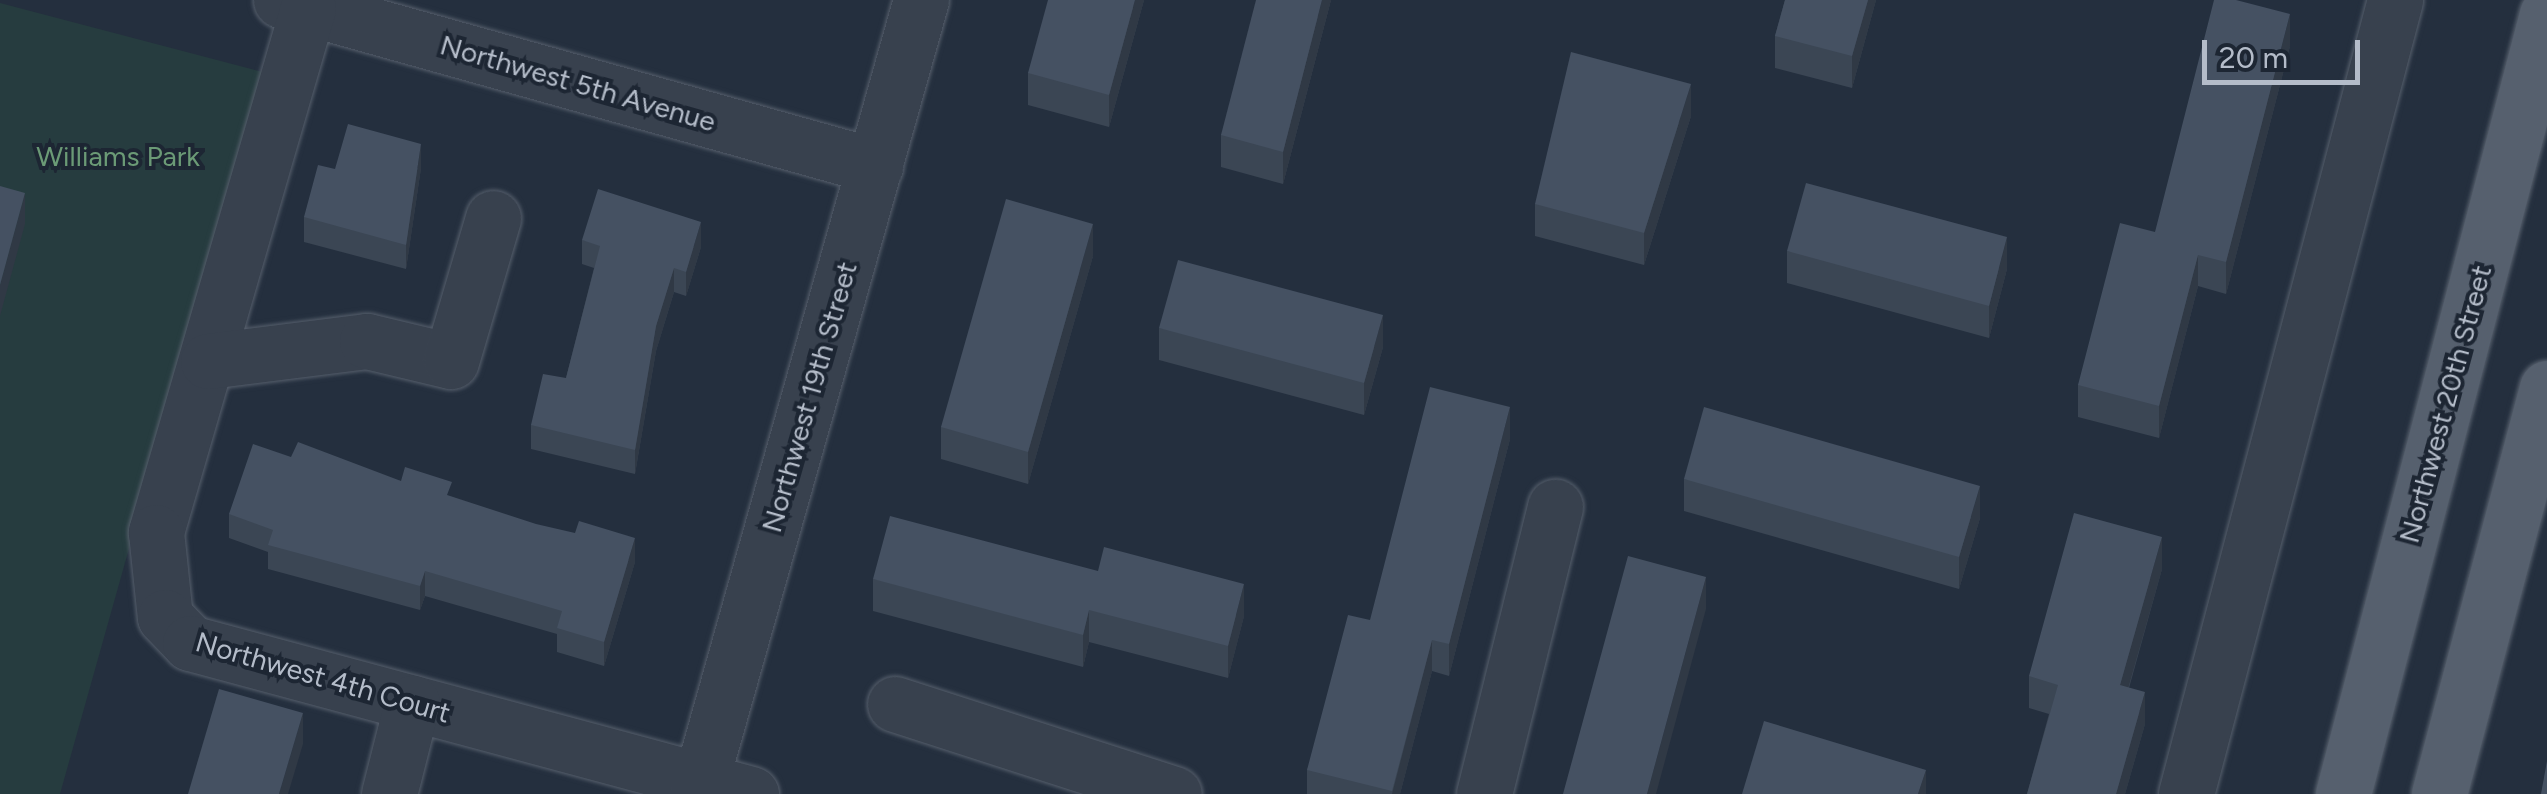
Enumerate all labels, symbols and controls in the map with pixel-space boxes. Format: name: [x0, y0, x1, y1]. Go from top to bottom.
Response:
scale bar: [2207, 20, 2364, 82]
street label: Northwest 5th Avenue: [437, 28, 719, 138]
text: 20 m: [2219, 39, 2288, 76]
park label: Williams Park: [36, 139, 200, 173]
street label: Northwest 19th Street: [754, 258, 864, 536]
street label: Northwest 20th Street: [2392, 262, 2498, 546]
street label: Northwest 4th Court: [192, 625, 454, 729]

